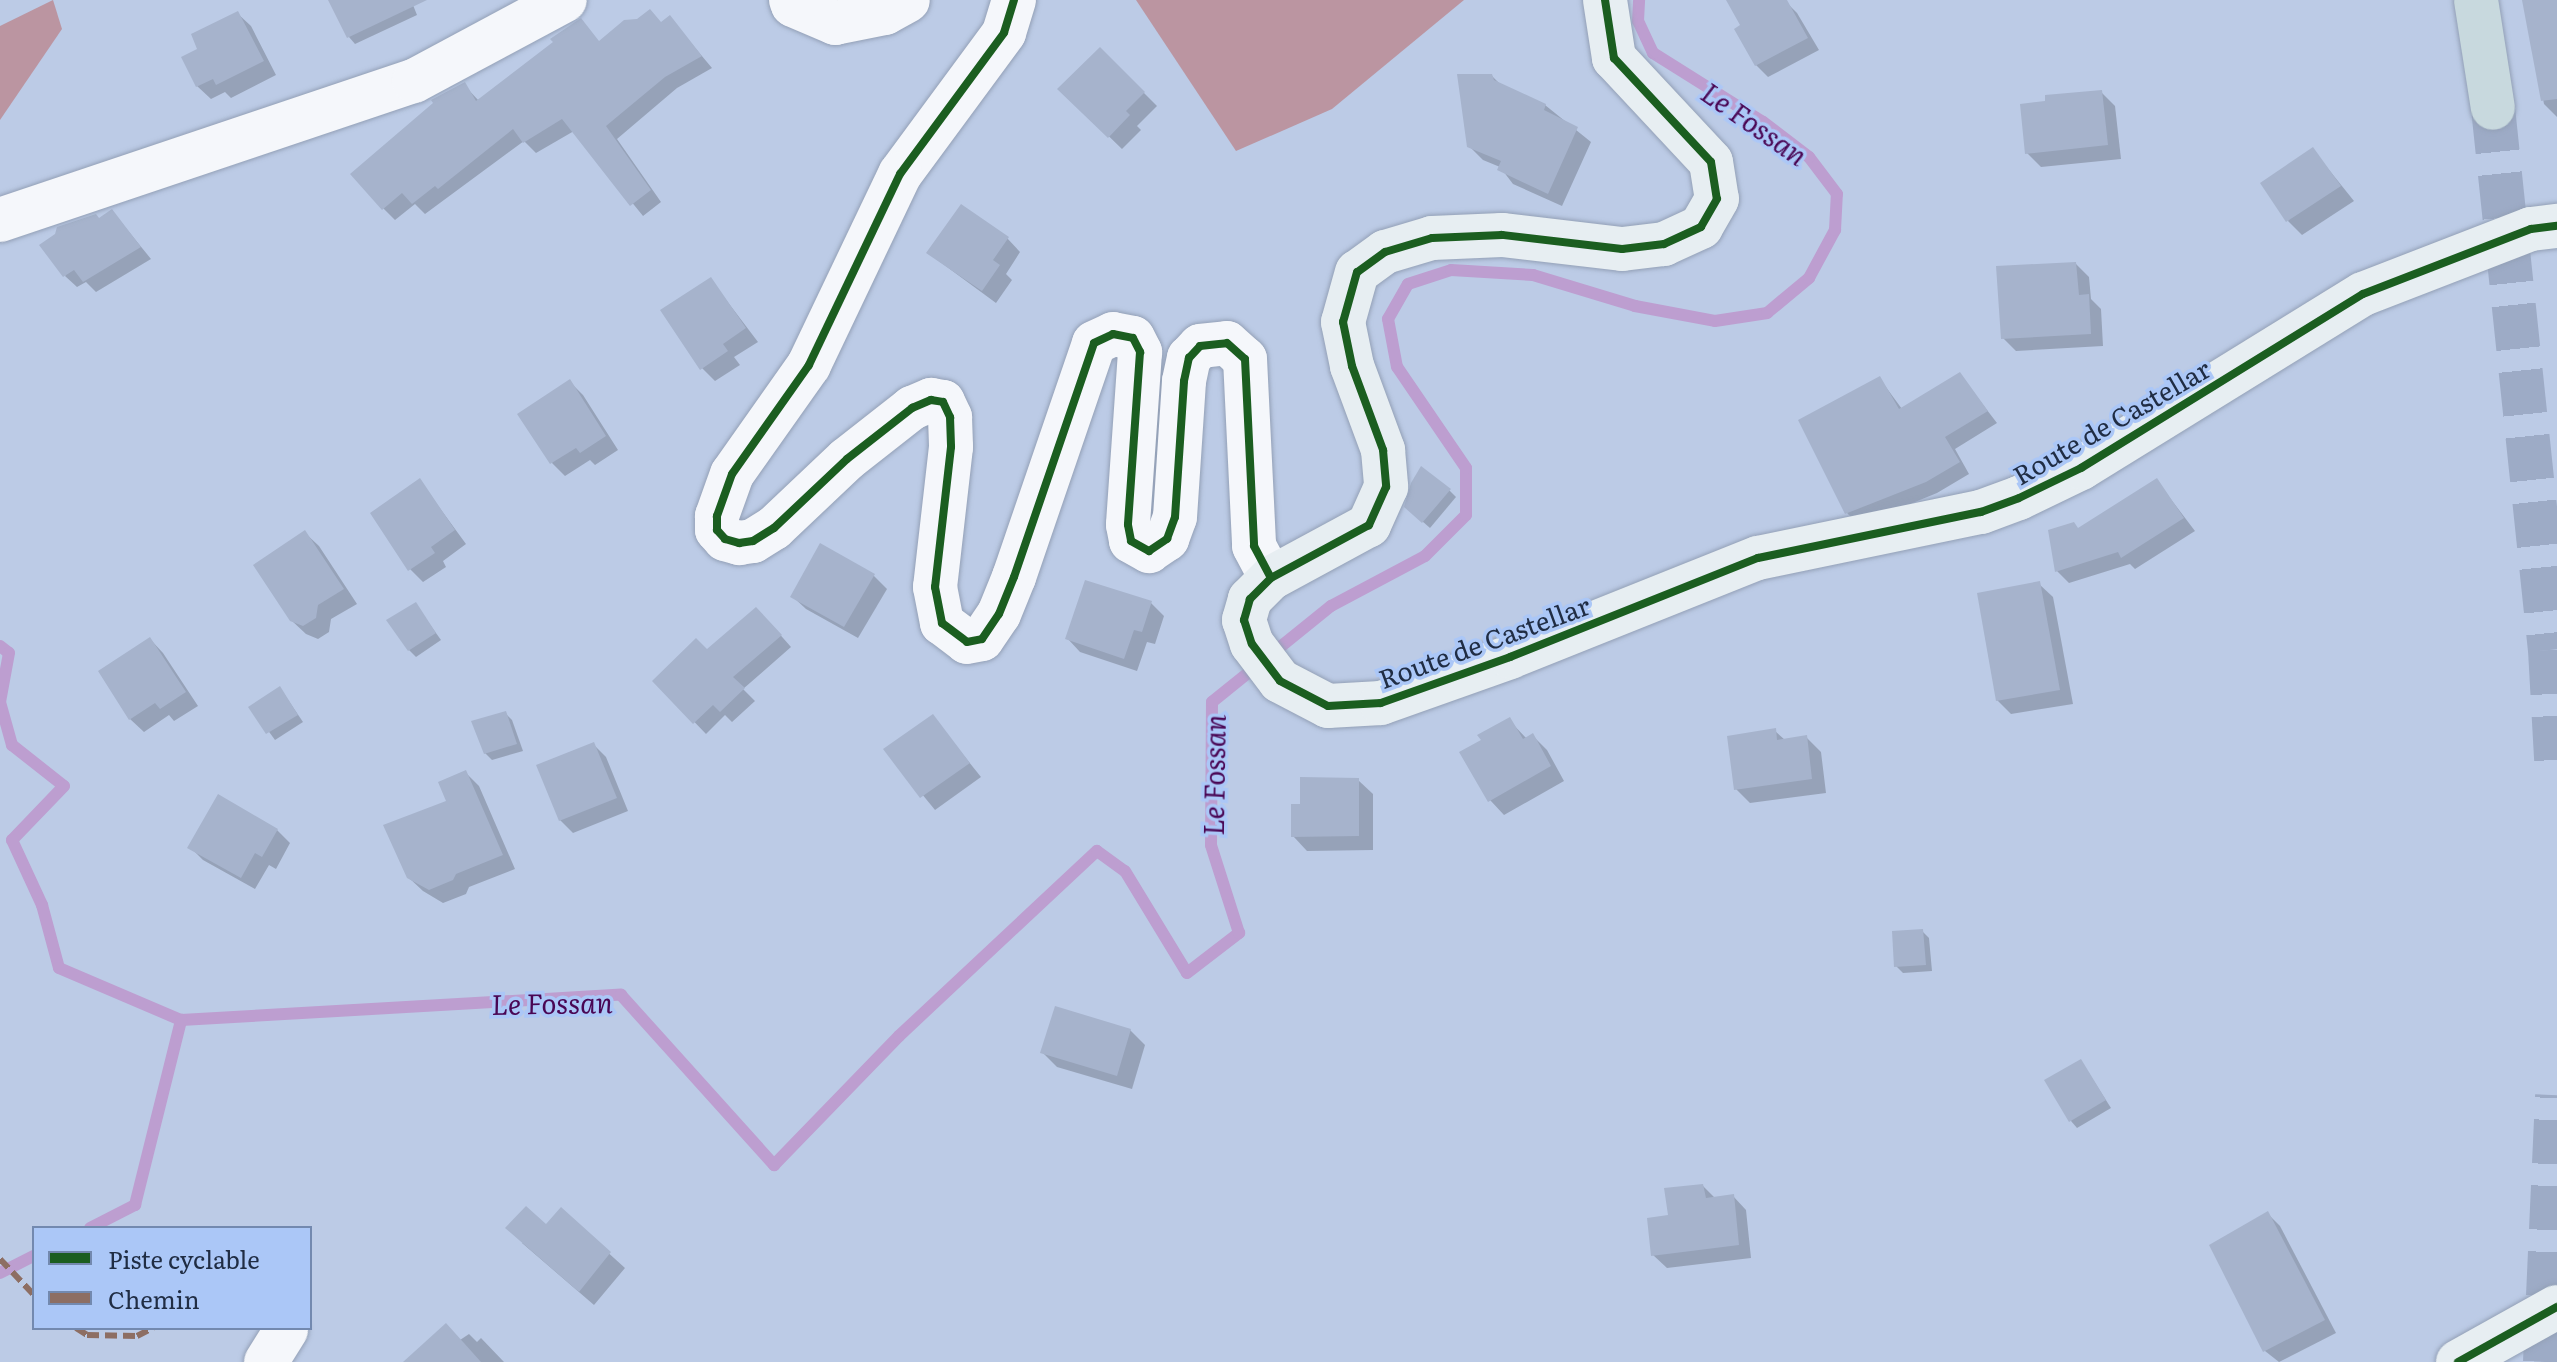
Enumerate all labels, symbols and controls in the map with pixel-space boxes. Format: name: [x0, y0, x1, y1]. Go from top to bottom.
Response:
water label: Le Fossan: [1696, 74, 1814, 172]
street label: Route de Castellar: [2007, 352, 2215, 490]
street label: Route de Castellar: [1374, 588, 1594, 694]
water label: Le Fossan: [1195, 714, 1231, 836]
water label: Le Fossan: [491, 984, 613, 1020]
legend: [32, 1226, 312, 1330]
text: Piste cyclable: [108, 1241, 260, 1276]
text: Chemin: [108, 1281, 200, 1316]

